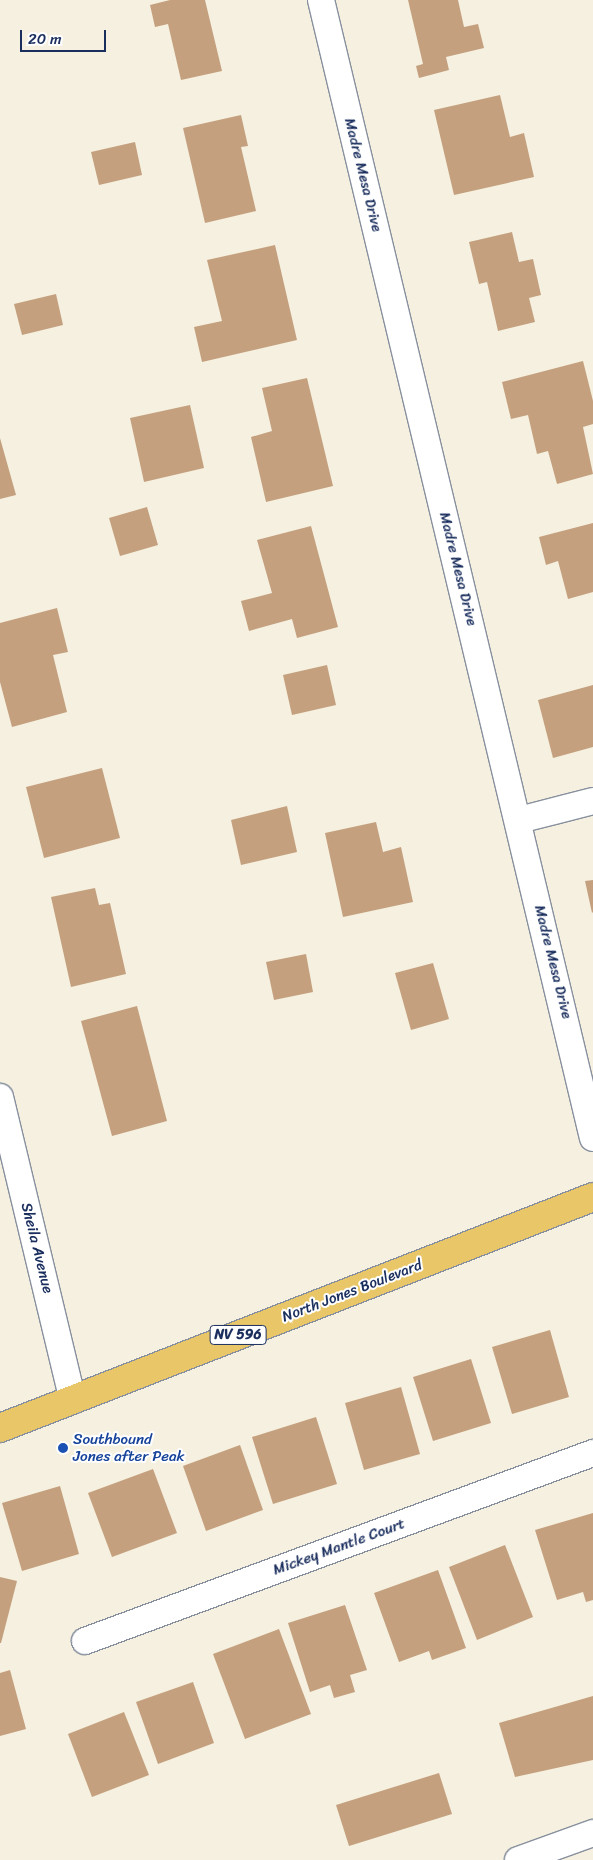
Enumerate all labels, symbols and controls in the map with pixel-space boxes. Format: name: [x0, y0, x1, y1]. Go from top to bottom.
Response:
scale bar: [22, 20, 109, 52]
text: 20 m: [28, 26, 62, 52]
street label: Madre Mesa Drive: [340, 116, 386, 234]
street label: Madre Mesa Drive: [435, 510, 481, 628]
street label: Madre Mesa Drive: [530, 903, 576, 1021]
street label: Sheila Avenue: [17, 1201, 57, 1295]
street label: North Jones Boulevard: [279, 1256, 425, 1326]
road number: NV 596: [209, 1324, 267, 1346]
place label: Southbound Jones after Peak: [73, 1430, 184, 1465]
marker: Southbound Jones after Peak: [57, 1442, 69, 1454]
street label: Mickey Mantle Court: [271, 1515, 407, 1579]

